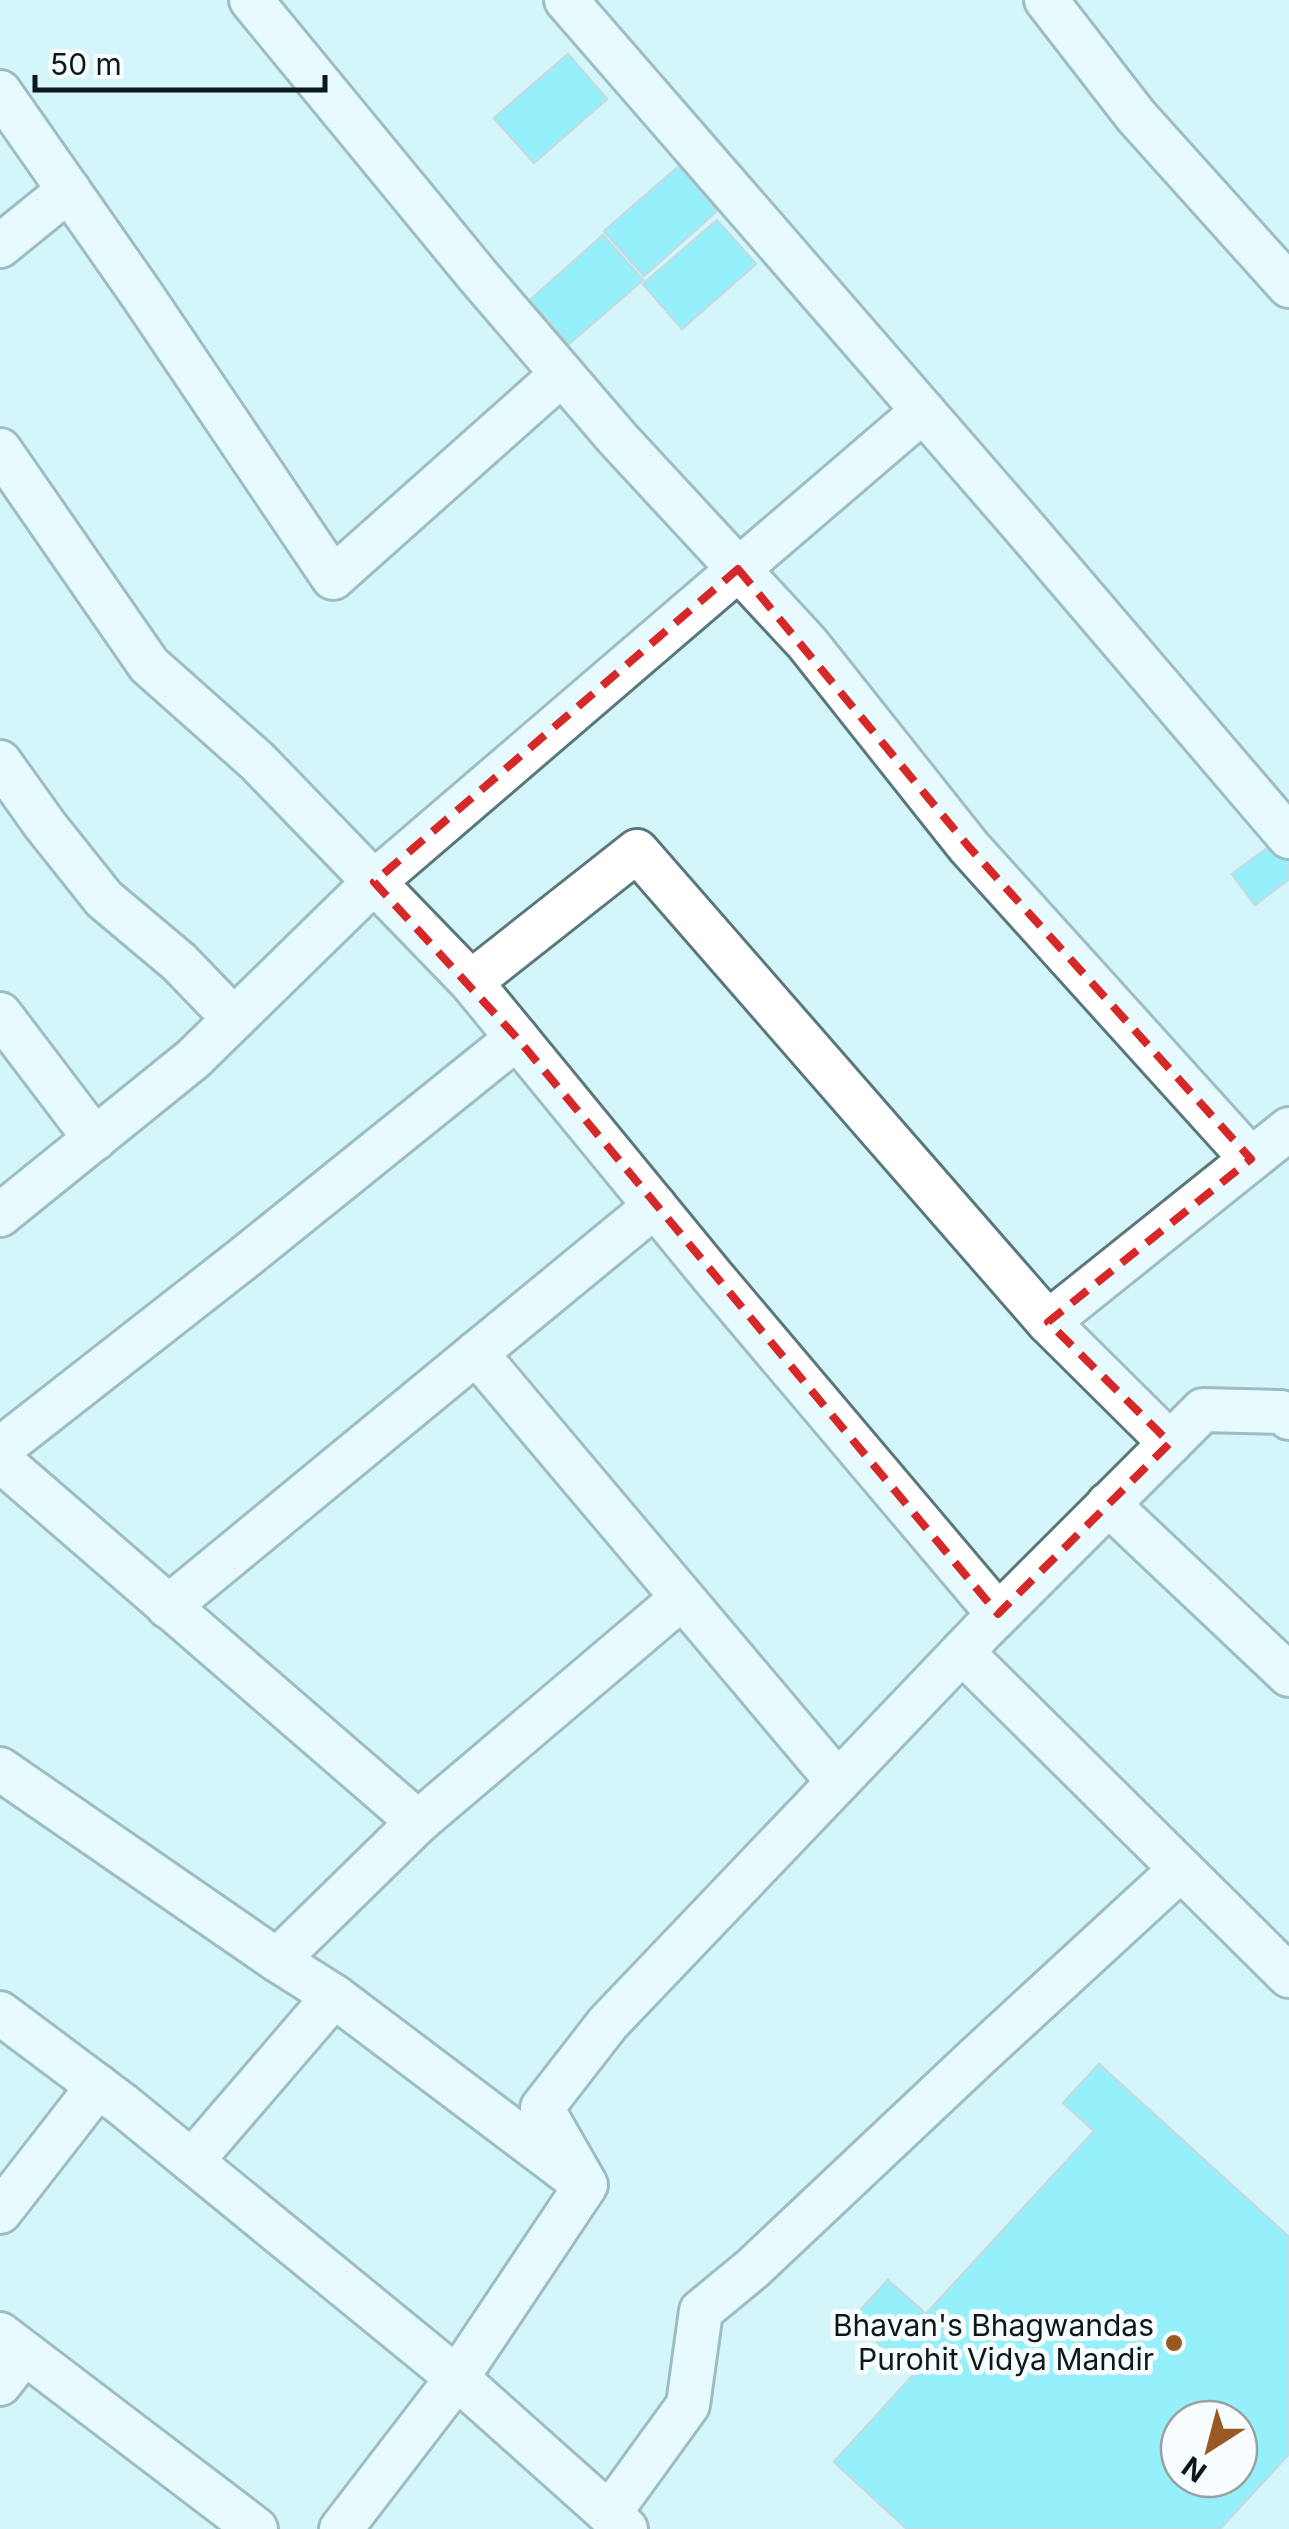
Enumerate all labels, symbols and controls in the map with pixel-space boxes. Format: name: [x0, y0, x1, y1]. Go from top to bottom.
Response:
scale bar: [35, 30, 325, 92]
text: 50 m: [50, 46, 122, 82]
place label: Bhavan's Bhagwandas Purohit Vidya Mandir: [833, 2307, 1154, 2377]
marker: Bhavan's Bhagwandas Purohit Vidya Mandir: [1163, 2332, 1185, 2354]
north arrow: [1159, 2399, 1259, 2499]
text: N: [1176, 2449, 1213, 2489]

